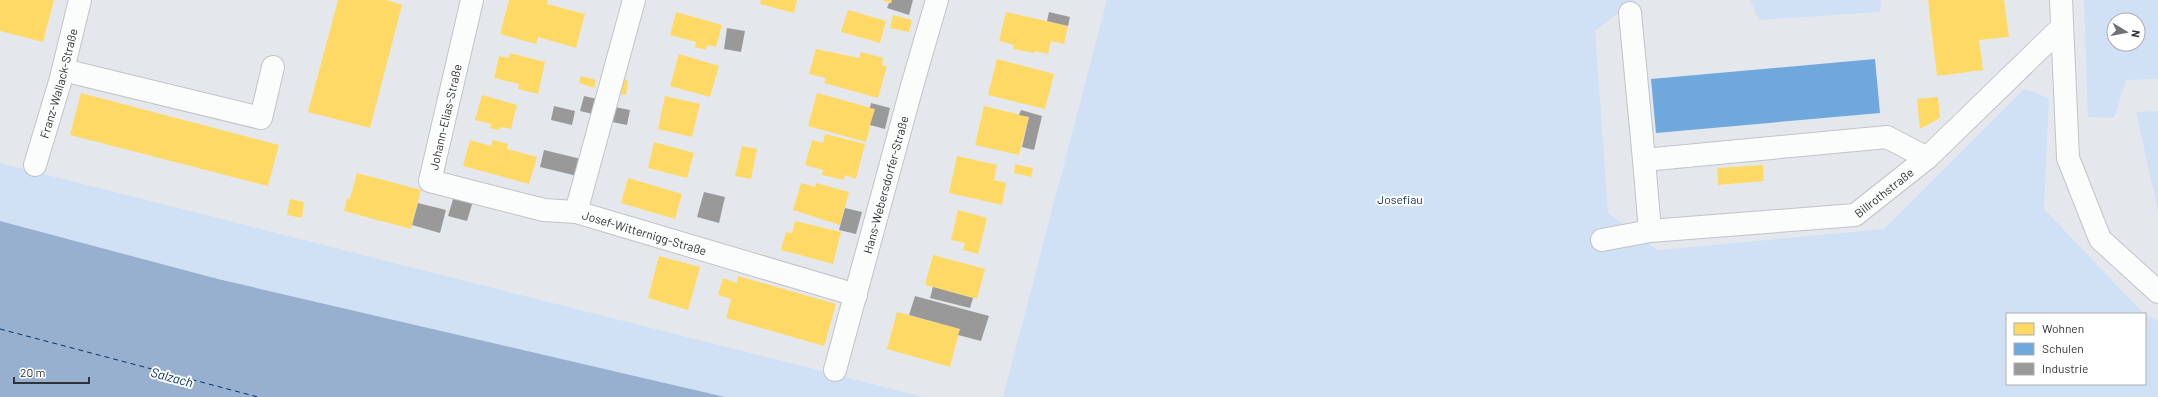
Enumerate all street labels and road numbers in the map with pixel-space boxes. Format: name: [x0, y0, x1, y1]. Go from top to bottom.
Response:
street label: Franz-Wallack-Straße: [36, 27, 80, 140]
street label: Johann-Elias-Straße: [426, 63, 464, 171]
street label: Hans-Webersdorfer-Straße: [860, 114, 911, 255]
street label: Billrothstraße: [1851, 165, 1916, 220]
street label: Josef-Witternigg-Straße: [581, 207, 708, 257]

